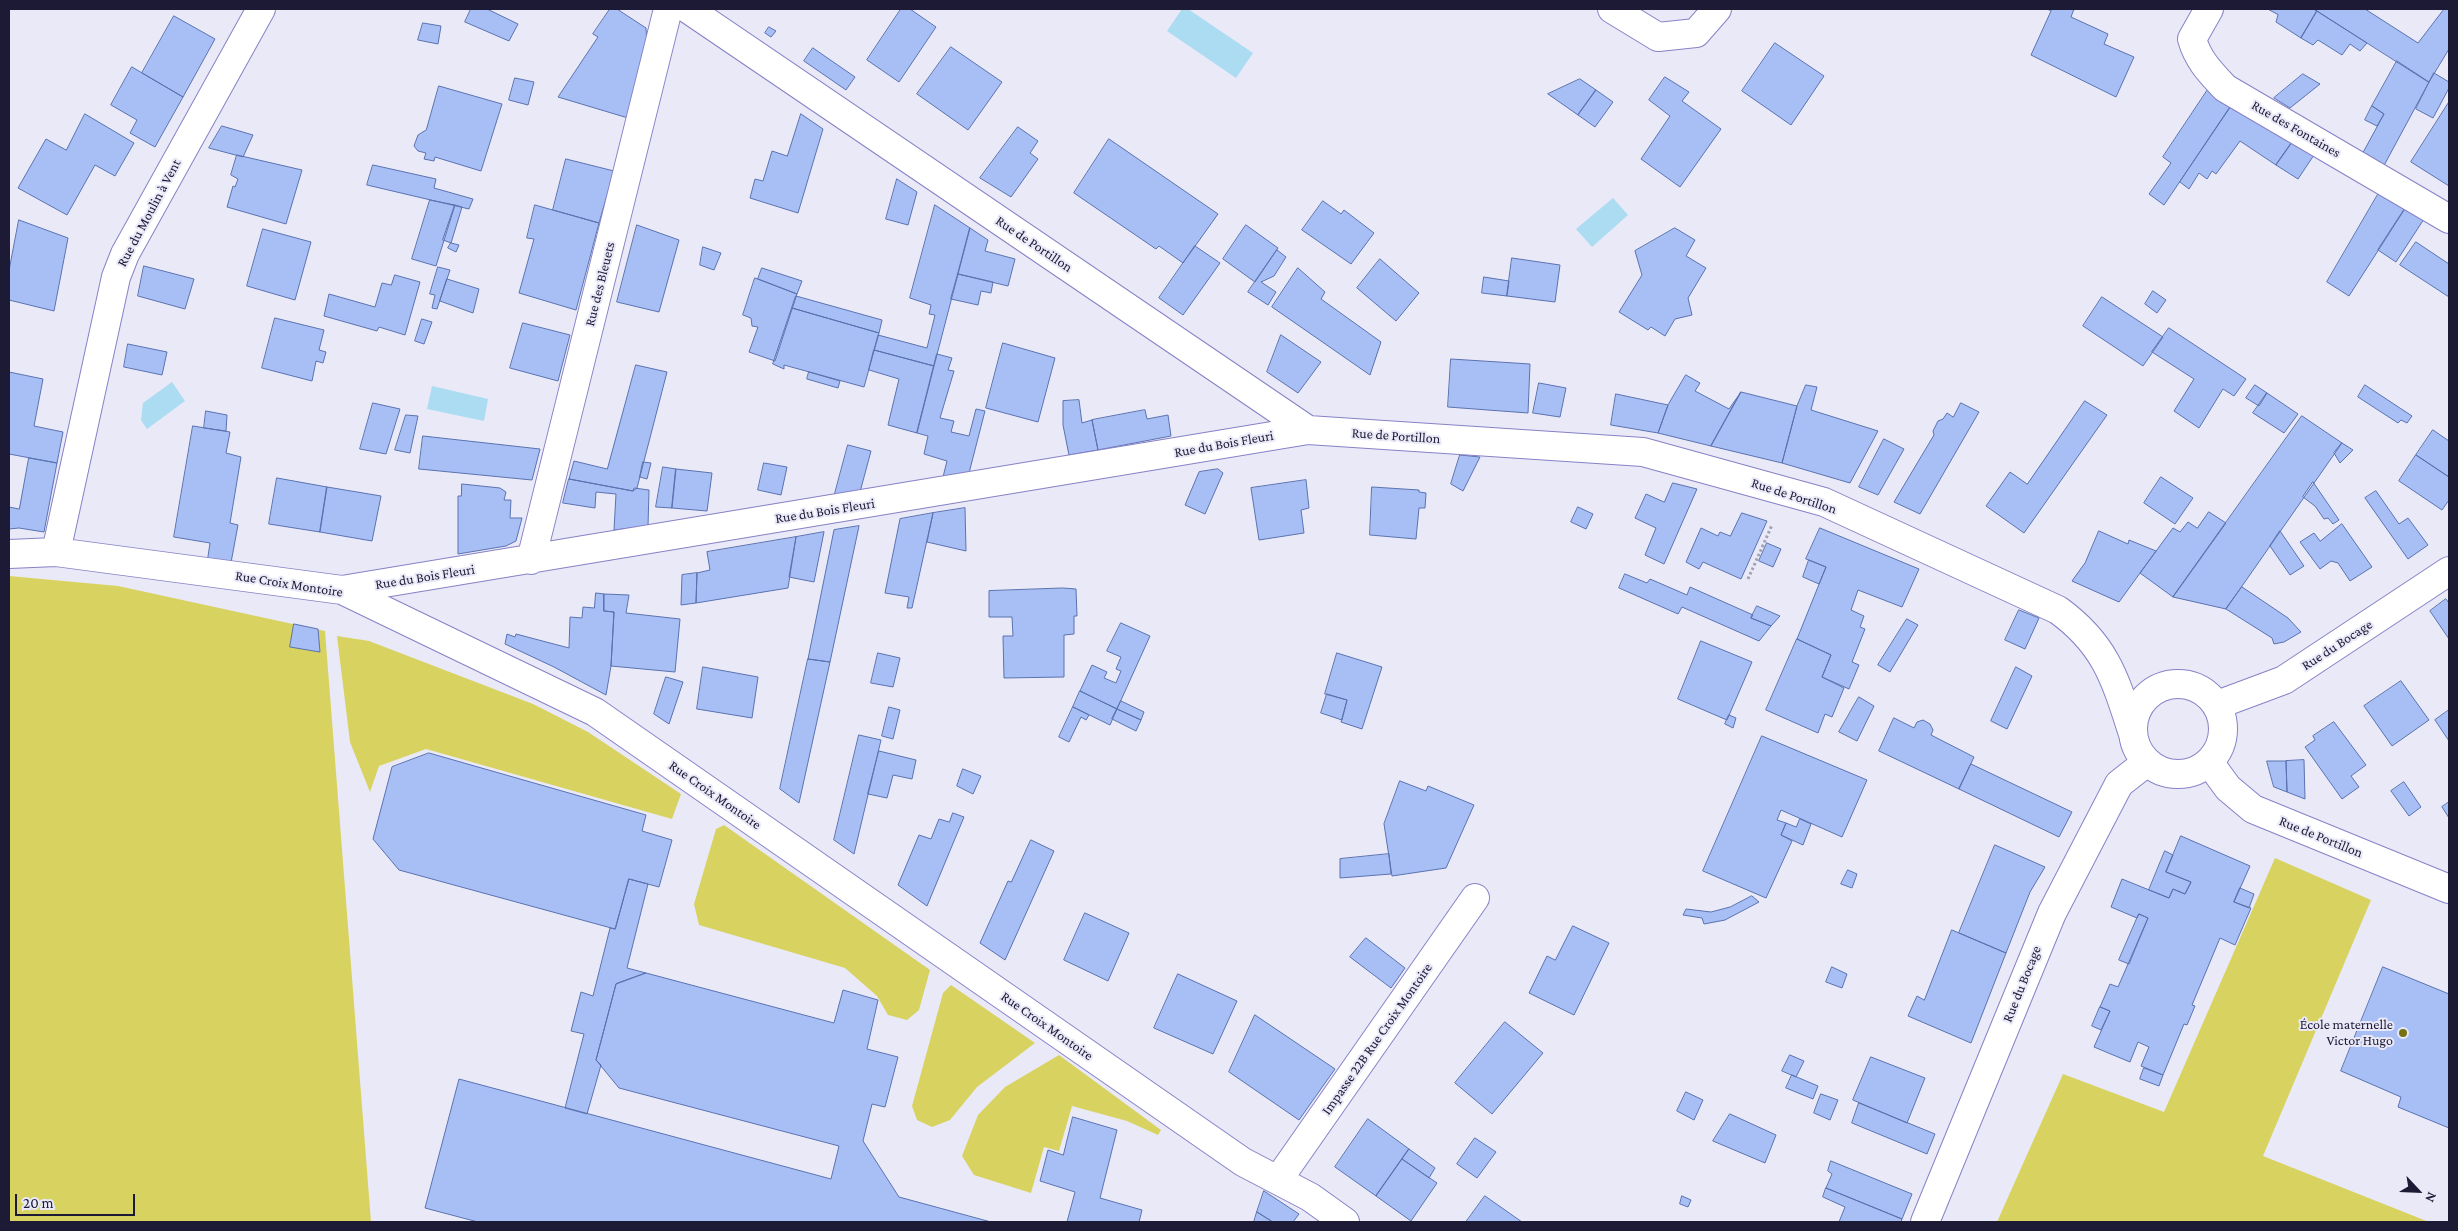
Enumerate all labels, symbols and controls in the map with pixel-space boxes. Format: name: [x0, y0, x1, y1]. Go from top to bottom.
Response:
street label: Rue des Fontaines: [2248, 97, 2344, 161]
street label: Rue du Moulin à Vent: [114, 156, 184, 270]
street label: Rue de Portillon: [993, 212, 1075, 276]
street label: Rue des Bleuets: [581, 240, 619, 328]
street label: Rue de Portillon: [1351, 425, 1441, 447]
street label: Rue du Bois Fleuri: [1173, 427, 1275, 461]
street label: Rue de Portillon: [1749, 474, 1839, 518]
street label: Rue du Bois Fleuri: [774, 495, 876, 527]
street label: Rue du Bois Fleuri: [374, 561, 476, 593]
street label: Rue Croix Montoire: [234, 567, 344, 601]
street label: Rue du Bocage: [2298, 616, 2376, 674]
street label: Rue Croix Montoire: [666, 757, 764, 833]
street label: Rue de Portillon: [2277, 813, 2365, 861]
street label: Rue du Bocage: [1999, 943, 2045, 1025]
street label: Impasse 22B Rue Croix Montoire: [1318, 960, 1436, 1118]
street label: Rue Croix Montoire: [998, 988, 1096, 1064]
place label: École maternelle Victor Hugo: [2300, 1017, 2393, 1050]
marker: École maternelle Victor Hugo: [2397, 1027, 2409, 1039]
north arrow: [2393, 1166, 2443, 1216]
scale bar: [18, 1184, 138, 1216]
text: N: [2422, 1190, 2441, 1205]
text: 20 m: [23, 1195, 54, 1211]

